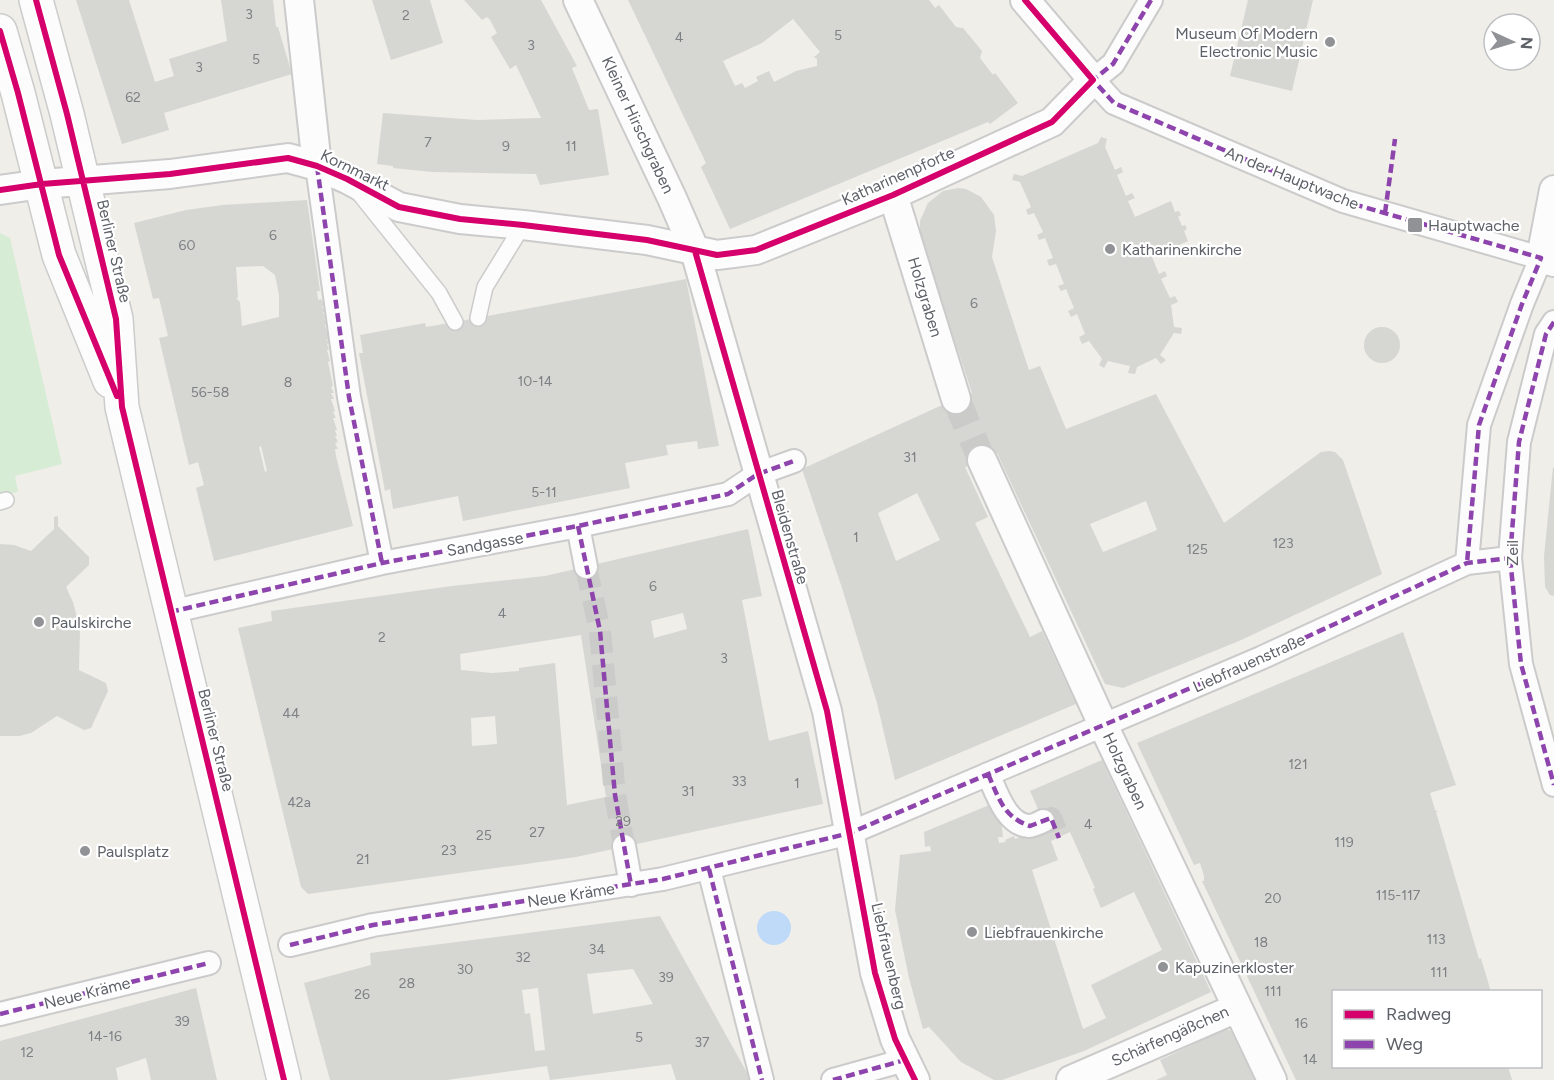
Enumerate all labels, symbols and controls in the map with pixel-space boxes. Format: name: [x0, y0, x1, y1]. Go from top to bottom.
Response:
house number: 3: [245, 6, 253, 23]
house number: 2: [402, 7, 410, 24]
north arrow: [1482, 12, 1542, 72]
place label: Museum Of Modern Electronic Music: [1175, 24, 1318, 61]
house number: 5: [834, 27, 842, 44]
house number: 4: [675, 29, 684, 46]
marker: Museum Of Modern Electronic Music: [1323, 35, 1337, 49]
text: N: [1517, 36, 1536, 50]
house number: 3: [527, 37, 535, 54]
house number: 5: [252, 51, 260, 68]
street label: Kleiner Hirschgraben: [598, 53, 678, 197]
house number: 3: [195, 59, 203, 76]
house number: 62: [125, 89, 141, 106]
house number: 7: [424, 134, 432, 151]
house number: 9: [502, 138, 510, 155]
house number: 11: [565, 138, 577, 155]
street label: An der Hauptwache: [1222, 142, 1362, 214]
street label: Katharinenpforte: [839, 143, 958, 209]
street label: Kornmarkt: [317, 145, 393, 195]
street label: Berliner Straße: [93, 198, 135, 305]
marker: Hauptwache: [1406, 216, 1424, 234]
place label: Hauptwache: [1428, 216, 1520, 235]
house number: 6: [269, 227, 277, 244]
house number: 60: [179, 237, 195, 254]
place label: Katharinenkirche: [1122, 240, 1242, 259]
marker: Katharinenkirche: [1103, 242, 1117, 256]
street label: Holzgraben: [904, 255, 946, 339]
house number: 6: [970, 295, 978, 312]
house number: 10-14: [517, 373, 553, 390]
house number: 8: [284, 374, 292, 391]
house number: 56-58: [191, 384, 229, 401]
house number: 31: [903, 449, 917, 466]
house number: 5-11: [531, 484, 557, 501]
street label: Bleidenstraße: [767, 487, 813, 587]
street label: Sandgasse: [445, 528, 525, 560]
house number: 1: [853, 529, 859, 546]
house number: 123: [1272, 535, 1294, 552]
street label: Zeil: [1503, 540, 1522, 566]
house number: 125: [1186, 541, 1208, 558]
house number: 6: [649, 578, 657, 595]
house number: 4: [498, 605, 507, 622]
place label: Paulskirche: [51, 613, 132, 632]
marker: Paulskirche: [32, 615, 46, 629]
house number: 2: [378, 629, 386, 646]
street label: Liebfrauenstraße: [1190, 630, 1308, 696]
house number: 3: [720, 650, 728, 667]
street label: Berliner Straße: [194, 687, 238, 794]
house number: 44: [282, 705, 300, 722]
street label: Holzgraben: [1099, 730, 1151, 813]
house number: 121: [1288, 756, 1308, 773]
house number: 33: [731, 773, 747, 790]
house number: 1: [794, 775, 800, 792]
house number: 31: [681, 783, 695, 800]
house number: 42a: [287, 794, 311, 811]
house number: 29: [615, 813, 631, 830]
house number: 4: [1084, 816, 1093, 833]
house number: 27: [529, 824, 545, 841]
house number: 25: [476, 827, 492, 844]
house number: 119: [1334, 834, 1354, 851]
place label: Paulsplatz: [97, 842, 169, 861]
house number: 23: [441, 842, 457, 859]
marker: Paulsplatz: [78, 844, 92, 858]
house number: 21: [356, 851, 370, 868]
street label: Neue Kräme: [526, 879, 616, 911]
house number: 115-117: [1376, 887, 1421, 904]
house number: 20: [1265, 890, 1281, 907]
street label: Liebfrauenberg: [867, 901, 911, 1011]
place label: Liebfrauenkirche: [984, 923, 1104, 942]
marker: Liebfrauenkirche: [965, 925, 979, 939]
house number: 113: [1426, 931, 1446, 948]
house number: 18: [1254, 934, 1268, 951]
house number: 34: [589, 941, 605, 958]
house number: 32: [515, 949, 531, 966]
place label: Kapuzinerkloster: [1175, 958, 1295, 977]
marker: Kapuzinerkloster: [1156, 960, 1170, 974]
house number: 30: [457, 961, 473, 978]
house number: 111: [1430, 964, 1448, 981]
house number: 39: [658, 969, 674, 986]
street label: Neue Kräme: [42, 973, 132, 1013]
house number: 28: [399, 975, 415, 992]
house number: 111: [1264, 983, 1282, 1000]
house number: 26: [354, 986, 370, 1003]
legend: [1332, 990, 1542, 1068]
street label: Schärfengäßchen: [1108, 1002, 1232, 1070]
text: Radweg: [1386, 1003, 1451, 1025]
house number: 39: [174, 1013, 190, 1030]
house number: 16: [1294, 1015, 1308, 1032]
house number: 14-16: [88, 1028, 122, 1045]
house number: 5: [635, 1029, 643, 1046]
text: Weg: [1386, 1033, 1423, 1055]
house number: 37: [694, 1034, 710, 1051]
house number: 12: [20, 1044, 34, 1061]
house number: 14: [1303, 1051, 1318, 1068]

